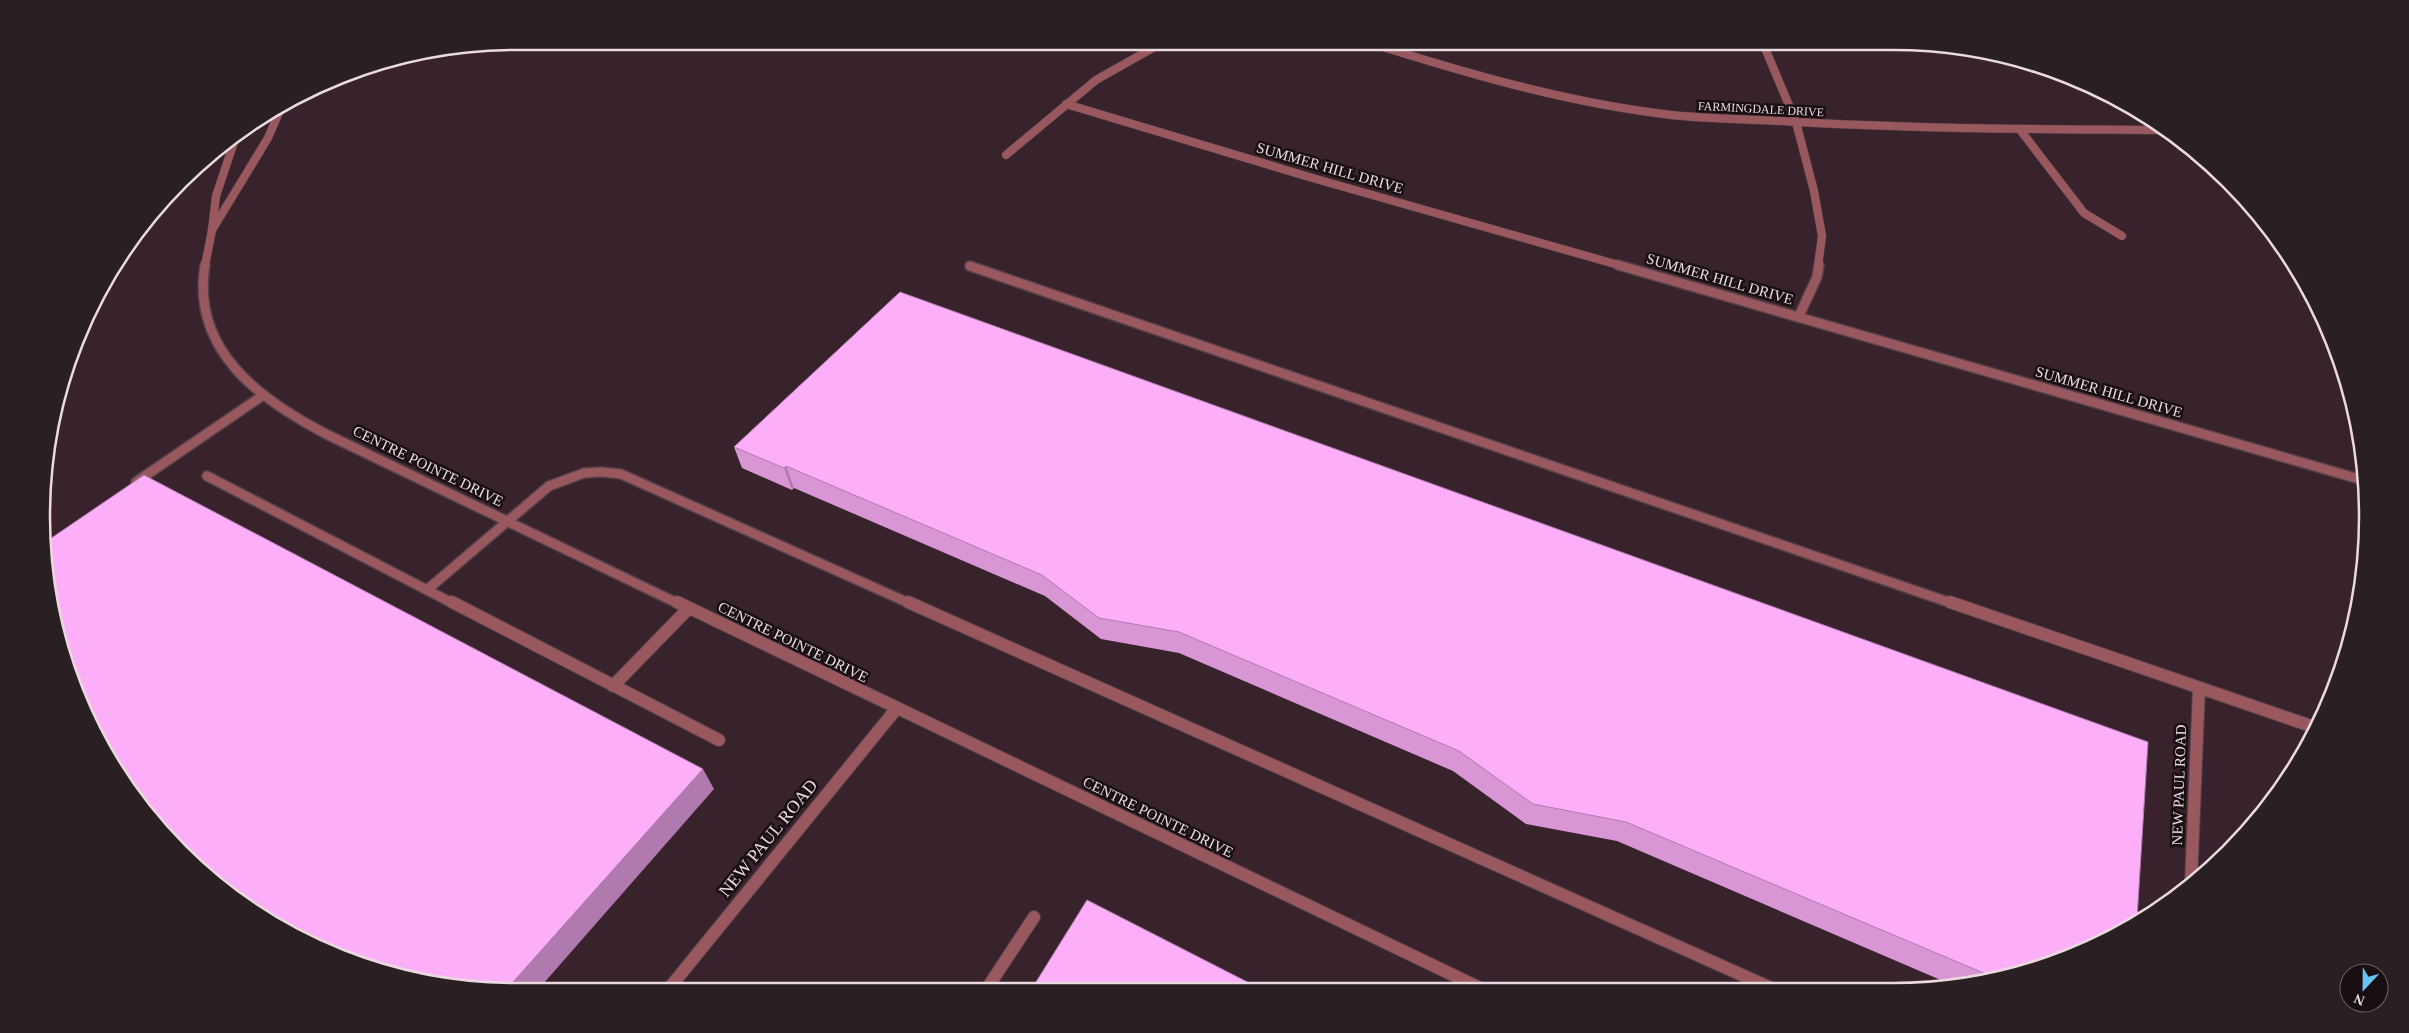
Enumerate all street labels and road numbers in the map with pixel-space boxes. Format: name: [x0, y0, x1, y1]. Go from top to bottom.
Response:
street label: FARMINGDALE DRIVE: [1698, 99, 1824, 119]
street label: SUMMER HILL DRIVE: [1255, 139, 1405, 197]
street label: SUMMER HILL DRIVE: [1645, 250, 1795, 308]
street label: SUMMER HILL DRIVE: [2034, 363, 2184, 421]
street label: CENTRE POINTE DRIVE: [350, 423, 506, 509]
street label: CENTRE POINTE DRIVE: [715, 599, 871, 685]
street label: NEW PAUL ROAD: [2169, 724, 2189, 846]
street label: CENTRE POINTE DRIVE: [1080, 774, 1236, 860]
street label: NEW PAUL ROAD: [714, 775, 822, 901]

